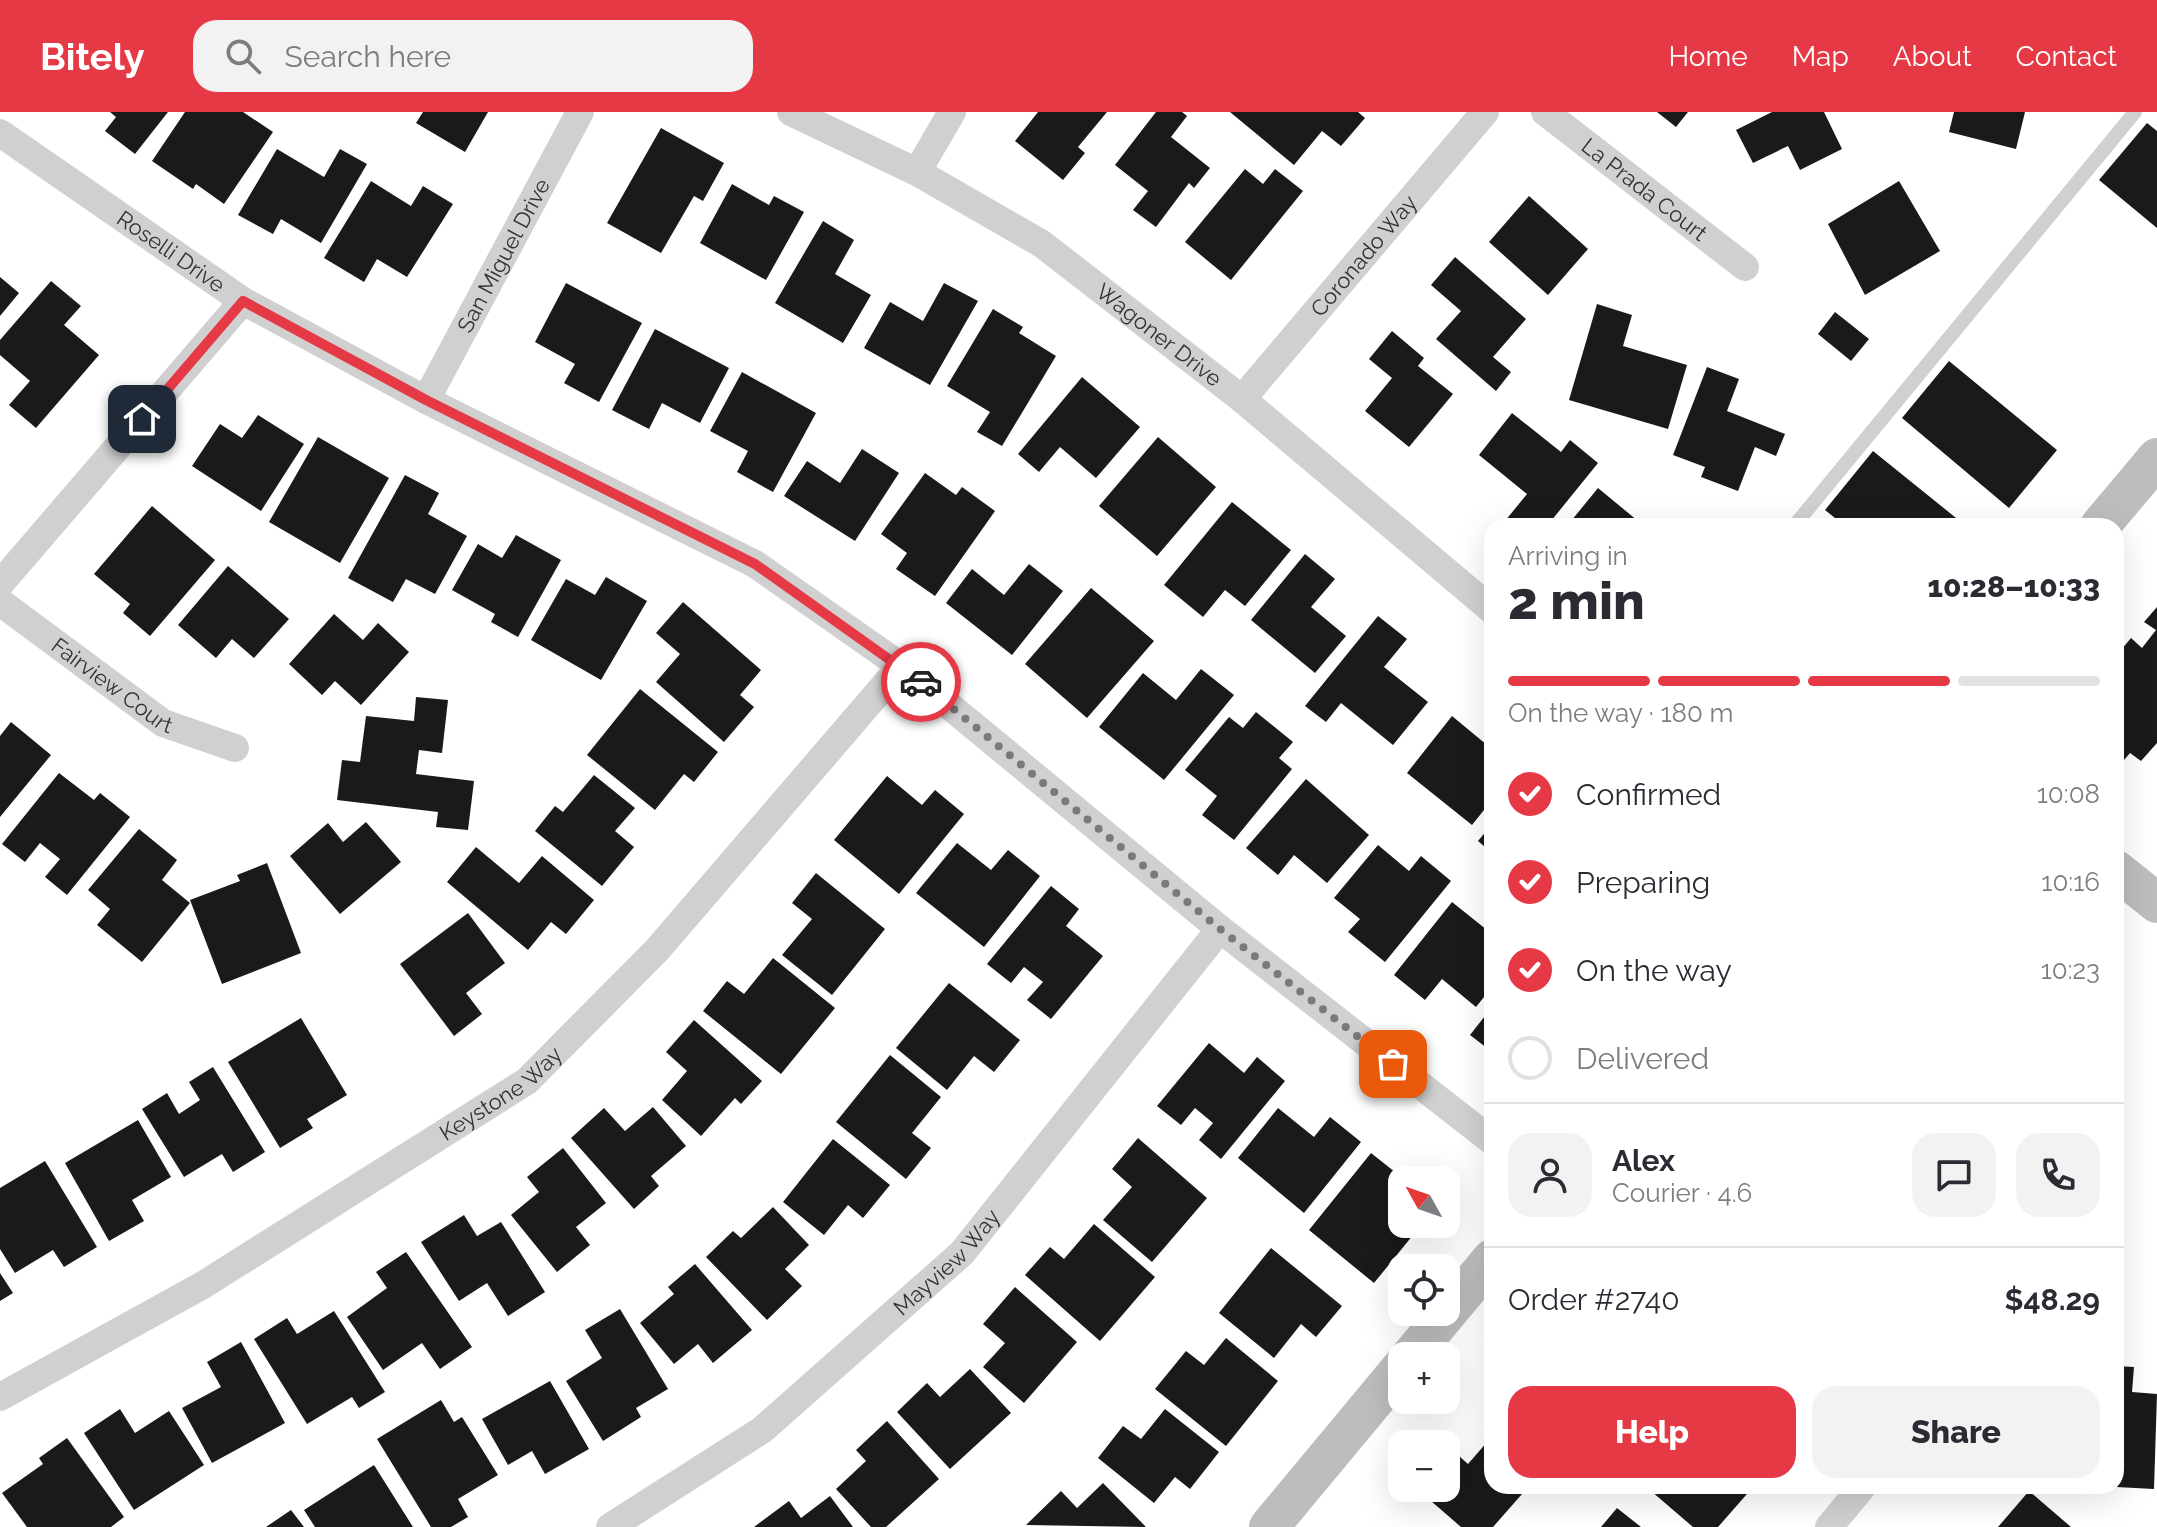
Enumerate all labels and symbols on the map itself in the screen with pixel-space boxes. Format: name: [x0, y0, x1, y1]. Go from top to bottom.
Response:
street label: La Prada Court: [1577, 133, 1713, 246]
street label: San Miguel Drive: [452, 174, 555, 337]
street label: Coronado Way: [1305, 190, 1422, 321]
street label: Roselli Drive: [112, 205, 230, 298]
street label: Wagoner Drive: [1091, 278, 1227, 392]
pin: [108, 385, 176, 453]
street label: Fairview Court: [47, 632, 177, 739]
courier: [881, 642, 961, 722]
pin: [1359, 1030, 1427, 1098]
street label: Keystone Way: [435, 1041, 567, 1146]
north arrow: [1388, 1166, 1460, 1238]
street label: Mayview Way: [888, 1204, 1005, 1320]

